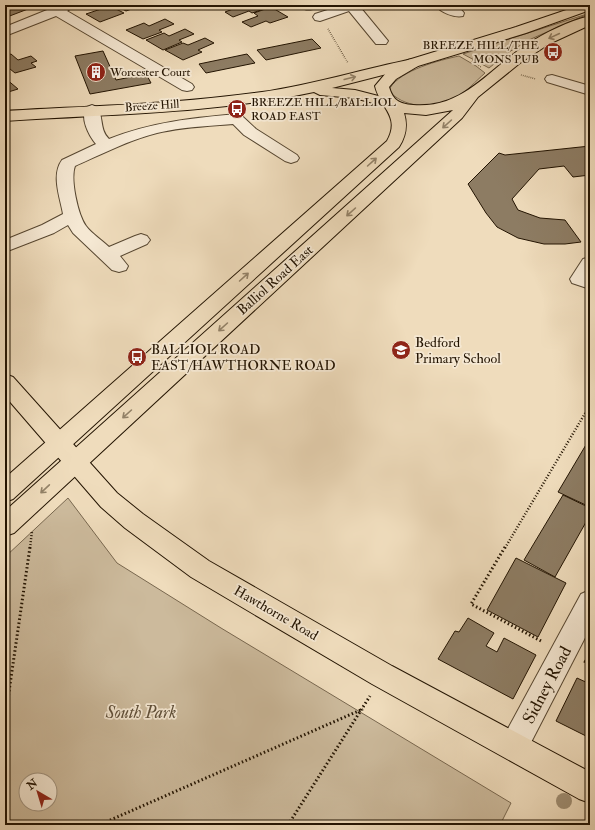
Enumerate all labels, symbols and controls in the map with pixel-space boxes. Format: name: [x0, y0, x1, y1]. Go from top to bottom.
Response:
one-way arrow: [548, 33, 560, 40]
place label: BREEZE HILL/THE MONS PUB: [423, 38, 539, 67]
bus stop icon: BREEZE HILL/THE MONS PUB: [542, 41, 564, 63]
building icon: Worcester Court: [85, 61, 107, 83]
place label: Worcester Court: [109, 65, 190, 80]
one-way arrow: [343, 74, 356, 81]
place label: BREEZE HILL/BALLIOL ROAD EAST: [251, 95, 396, 124]
street label: Breeze Hill: [124, 97, 180, 115]
bus stop icon: BREEZE HILL/BALLIOL ROAD EAST: [226, 98, 248, 120]
one-way arrow: [442, 120, 452, 129]
one-way arrow: [367, 158, 377, 167]
one-way arrow: [345, 207, 356, 216]
street label: Balliol Road East: [234, 241, 317, 319]
one-way arrow: [239, 273, 249, 282]
one-way arrow: [218, 322, 228, 332]
place label: Bedford Primary School: [415, 334, 501, 368]
school or university icon: Bedford Primary School: [390, 339, 412, 361]
place label: BALLIOL ROAD EAST/HAWTHORNE ROAD: [151, 341, 336, 374]
bus stop icon: BALLIOL ROAD EAST/HAWTHORNE ROAD: [126, 346, 148, 368]
one-way arrow: [122, 410, 132, 419]
one-way arrow: [40, 484, 51, 493]
street label: Hawthorne Road: [231, 582, 321, 644]
street label: Sidney Road: [518, 642, 577, 728]
park label: South Park: [105, 702, 176, 723]
north arrow: [18, 772, 58, 812]
text: N: [23, 776, 41, 793]

